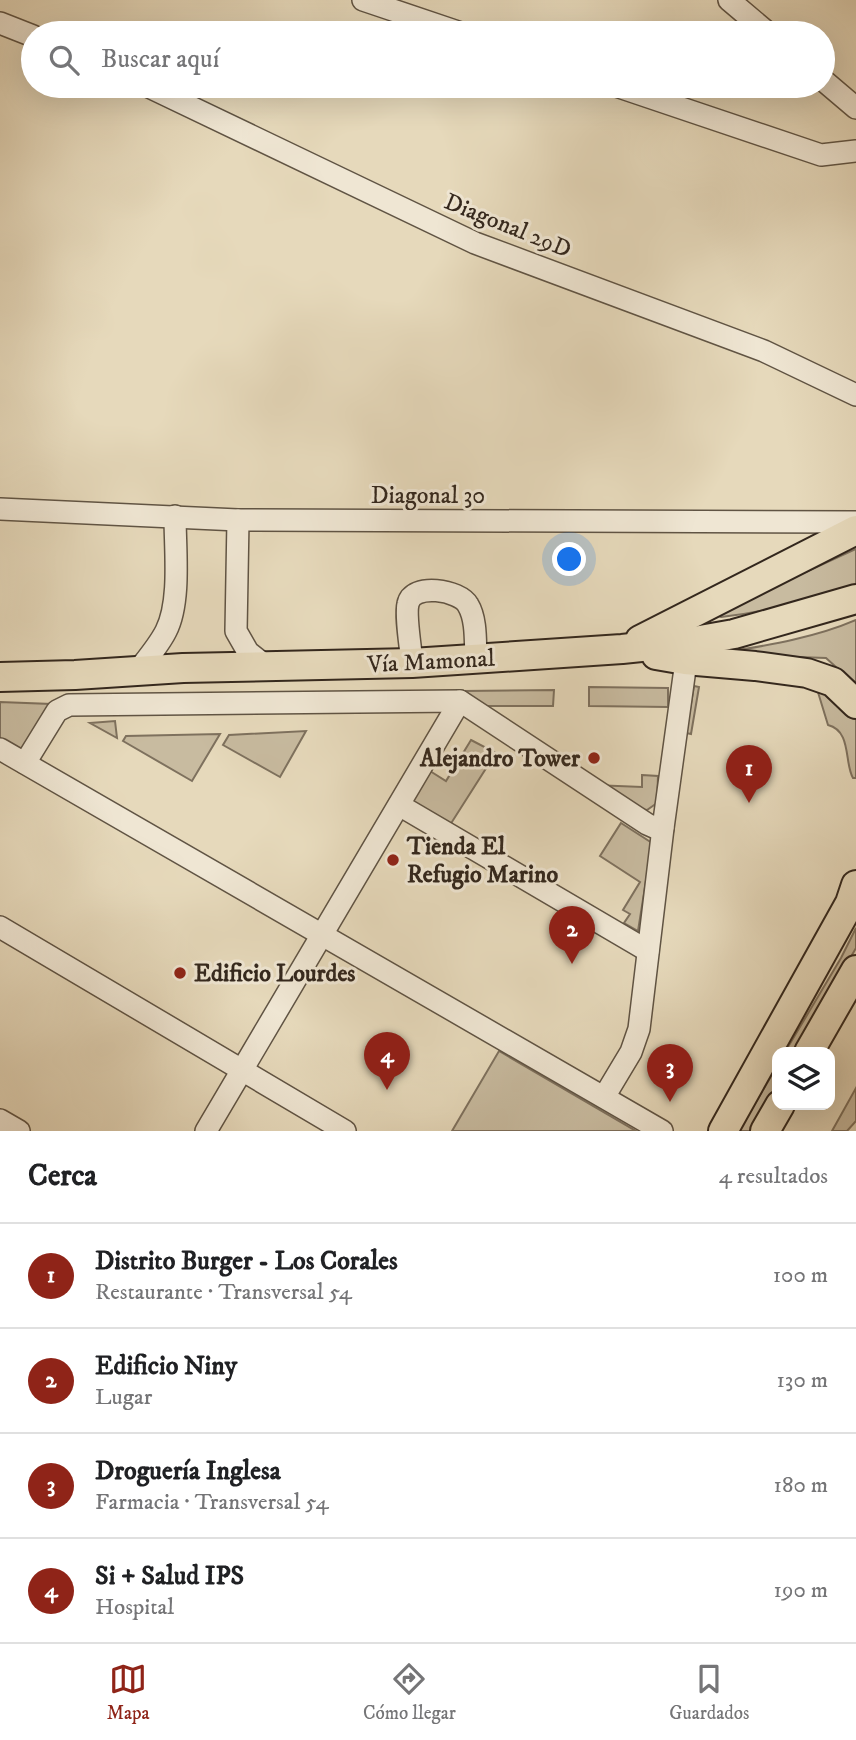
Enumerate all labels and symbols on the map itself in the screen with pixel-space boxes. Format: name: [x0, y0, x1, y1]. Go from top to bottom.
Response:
street label: Diagonal 29D: [440, 187, 576, 265]
street label: Diagonal 30: [371, 481, 485, 511]
your location: [552, 542, 586, 576]
street label: Vía Mamonal: [365, 644, 496, 680]
place label: Alejandro Tower: [419, 744, 581, 774]
pin: 1: [726, 745, 772, 803]
marker: Alejandro Tower: [586, 750, 602, 766]
place label: Tienda El Refugio Marino: [406, 832, 558, 890]
marker: Tienda El Refugio Marino: [385, 852, 401, 868]
pin: 2: [549, 906, 595, 964]
place label: Edificio Lourdes: [194, 959, 355, 989]
marker: Edificio Lourdes: [172, 965, 188, 981]
pin: 4: [364, 1032, 410, 1090]
pin: 3: [647, 1044, 693, 1102]

